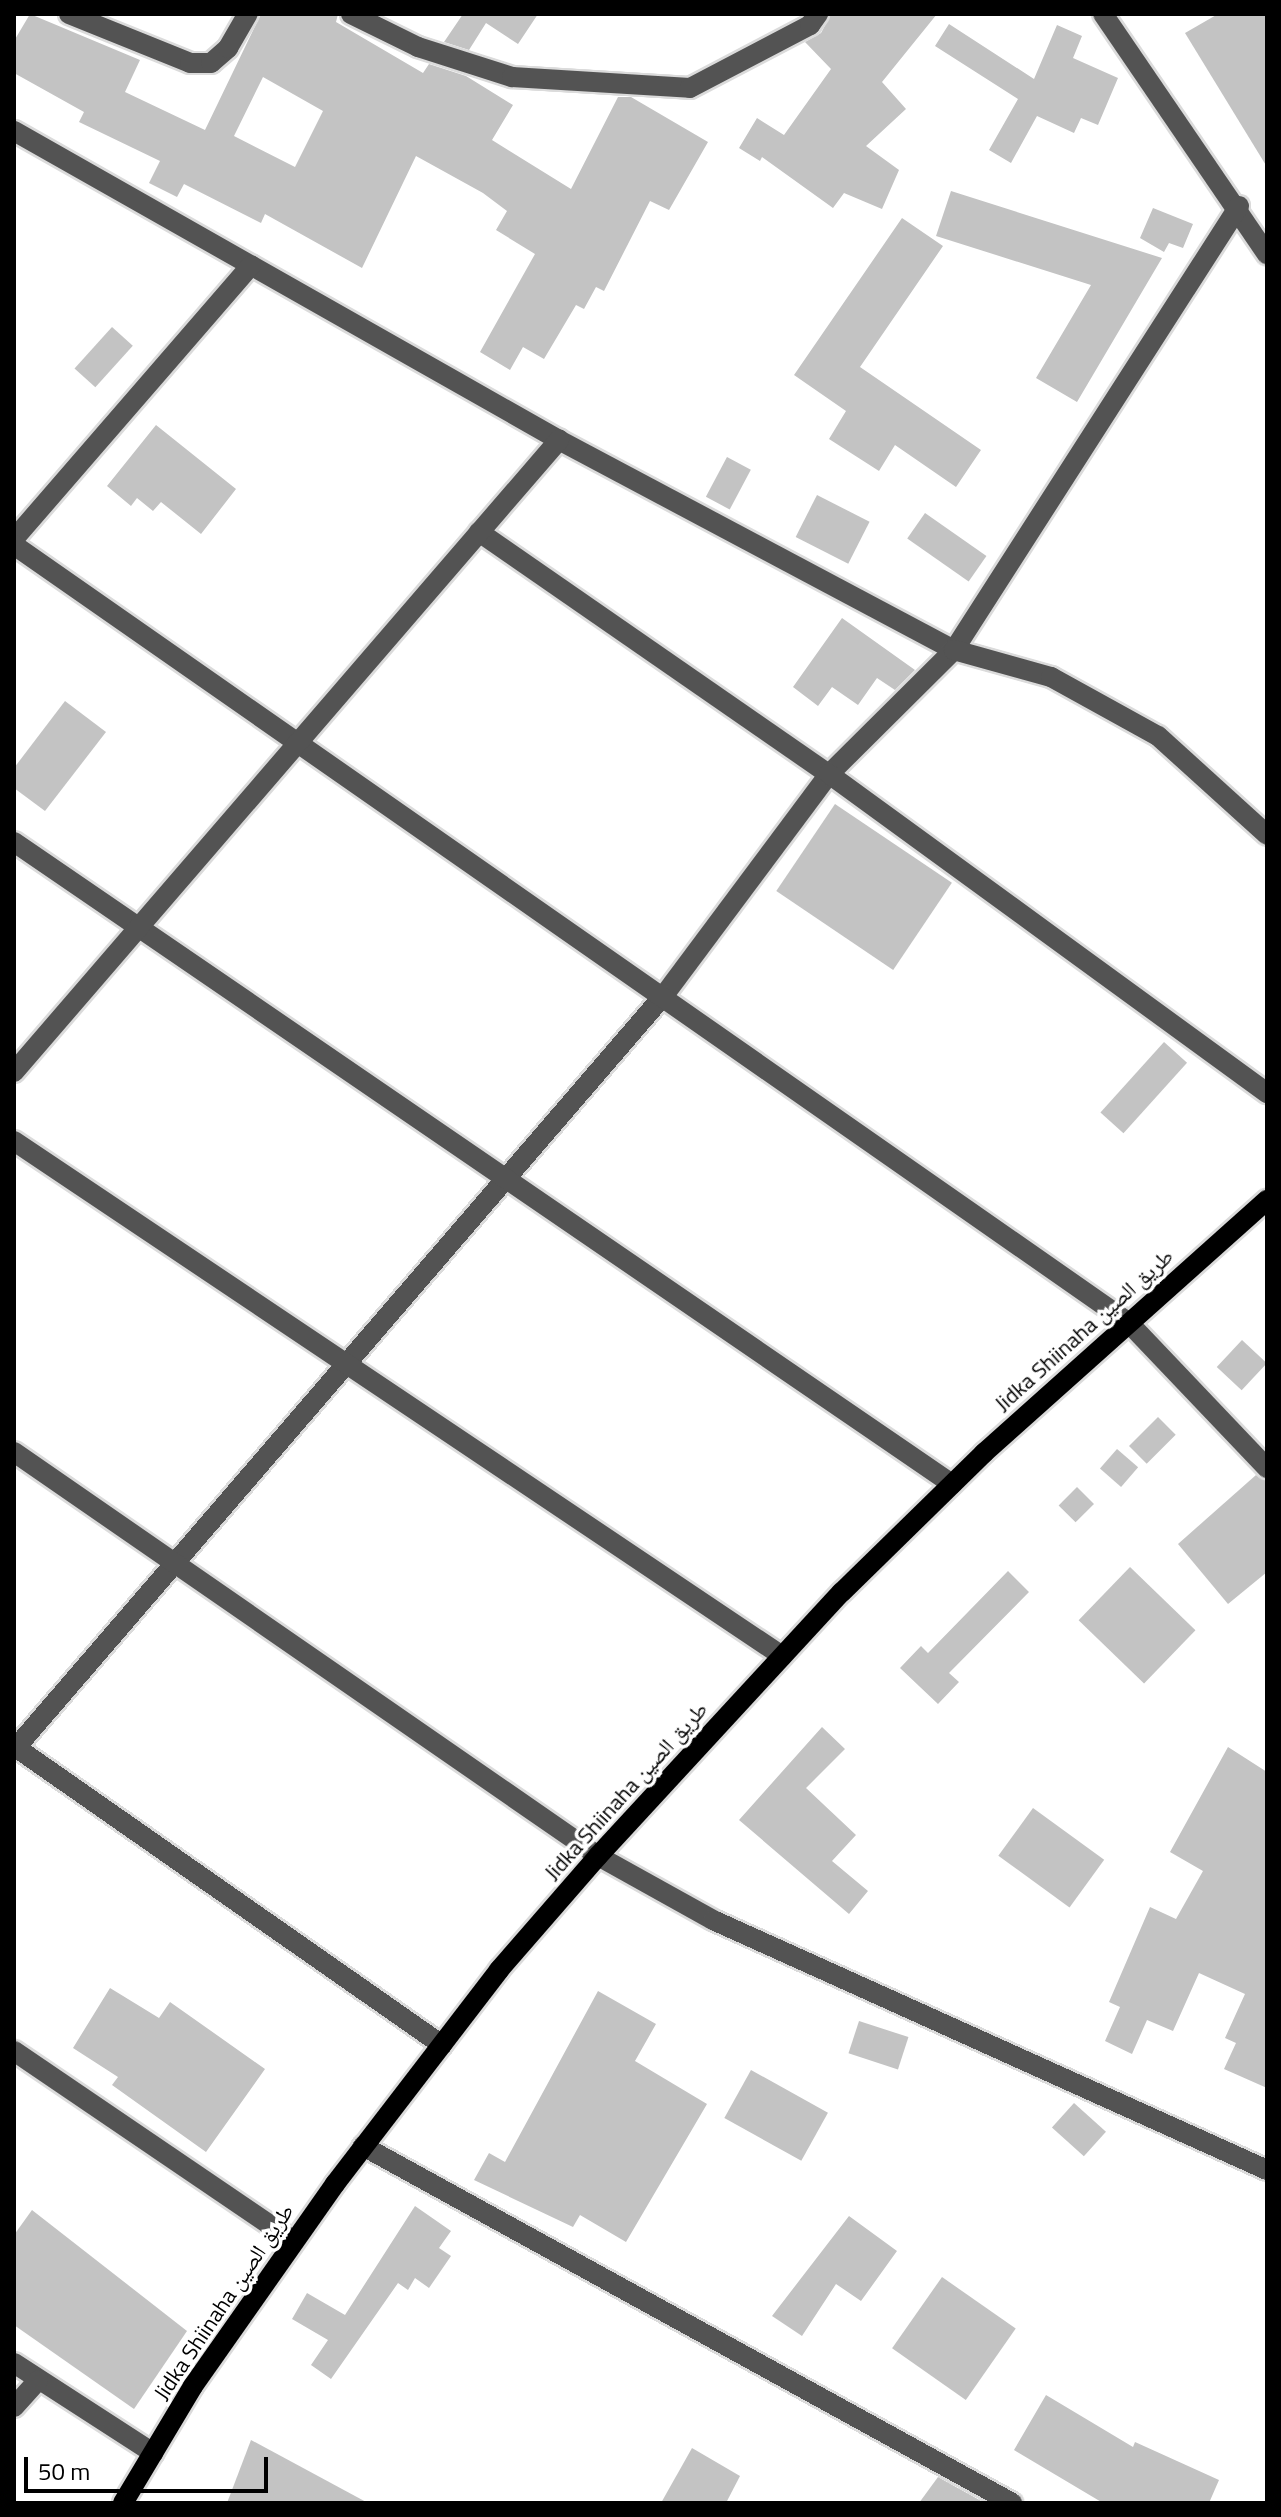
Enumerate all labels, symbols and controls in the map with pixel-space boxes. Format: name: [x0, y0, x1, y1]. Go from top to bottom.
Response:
street label: Jidka Shiinaha طريق الصين: [989, 1243, 1179, 1417]
street label: Jidka Shiinaha طريق الصين: [539, 1696, 713, 1886]
street label: Jidka Shiinaha طريق الصين: [149, 2199, 299, 2405]
scale bar: [28, 2441, 272, 2491]
text: 50 m: [38, 2453, 90, 2489]

